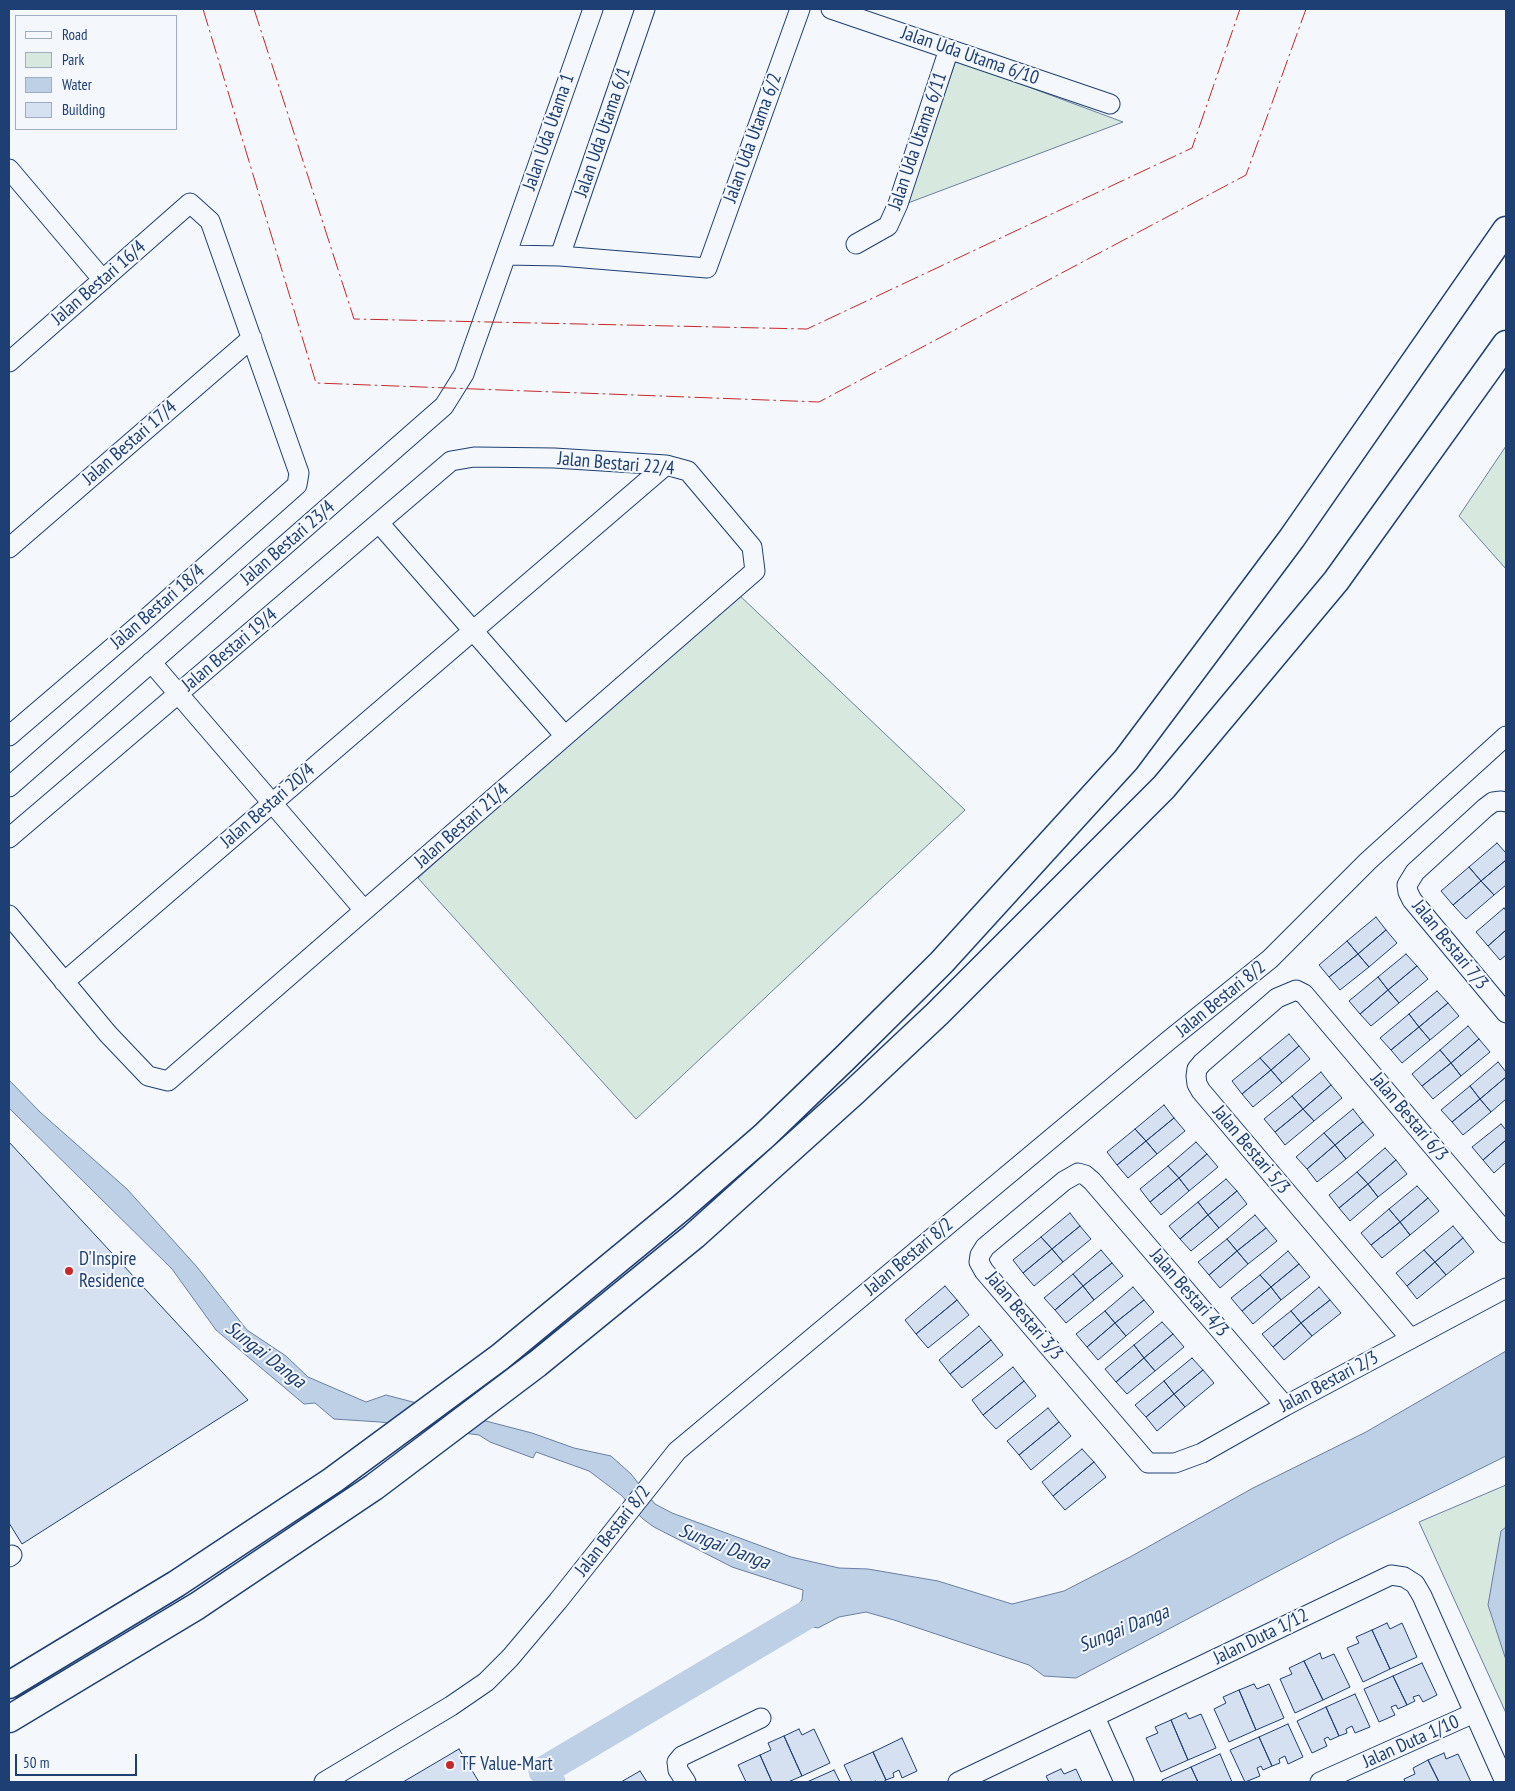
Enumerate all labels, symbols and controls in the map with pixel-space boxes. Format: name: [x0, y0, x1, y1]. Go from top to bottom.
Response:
legend: [15, 15, 178, 130]
street label: Jalan Uda Utama 6/10: [898, 22, 1042, 90]
text: Road: [62, 25, 88, 44]
text: Park: [62, 50, 84, 69]
street label: Jalan Uda Utama 6/1: [570, 64, 636, 200]
street label: Jalan Uda Utama 6/11: [884, 69, 952, 213]
street label: Jalan Uda Utama 6/2: [719, 70, 787, 206]
street label: Jalan Uda Utama 1: [518, 71, 580, 193]
text: Water: [62, 75, 92, 94]
text: Building: [62, 100, 105, 119]
street label: Jalan Bestari 16/4: [47, 236, 151, 330]
street label: Jalan Bestari 17/4: [78, 396, 182, 490]
street label: Jalan Bestari 22/4: [557, 448, 675, 480]
street label: Jalan Bestari 23/4: [236, 496, 340, 590]
street label: Jalan Bestari 18/4: [106, 560, 210, 654]
street label: Jalan Bestari 19/4: [178, 604, 282, 696]
street label: Jalan Bestari 20/4: [216, 759, 320, 853]
street label: Jalan Bestari 21/4: [410, 779, 514, 873]
street label: Jalan Bestari 7/3: [1407, 896, 1493, 994]
street label: Jalan Bestari 8/2: [1172, 956, 1270, 1042]
street label: Jalan Bestari 6/3: [1365, 1068, 1453, 1166]
street label: Jalan Bestari 5/3: [1207, 1101, 1295, 1199]
street label: Jalan Bestari 8/2: [860, 1213, 958, 1301]
street label: Jalan Bestari 4/3: [1145, 1245, 1233, 1341]
place label: D'Inspire Residence: [79, 1249, 144, 1293]
marker: D'Inspire Residence: [63, 1265, 75, 1277]
street label: Jalan Bestari 3/3: [980, 1267, 1068, 1365]
water label: Sungai Danga: [220, 1316, 310, 1394]
street label: Jalan Bestari 2/3: [1276, 1346, 1382, 1418]
street label: Jalan Bestari 8/2: [571, 1481, 655, 1581]
water label: Sungai Danga: [675, 1519, 773, 1575]
water label: Sungai Danga: [1075, 1600, 1173, 1658]
street label: Jalan Duta 1/12: [1210, 1604, 1312, 1670]
street label: Jalan Duta 1/10: [1359, 1711, 1463, 1773]
scale bar: [18, 1744, 140, 1776]
text: 50 m: [23, 1753, 49, 1772]
place label: TF Value-Mart: [460, 1754, 553, 1776]
marker: TF Value-Mart: [444, 1759, 456, 1771]

